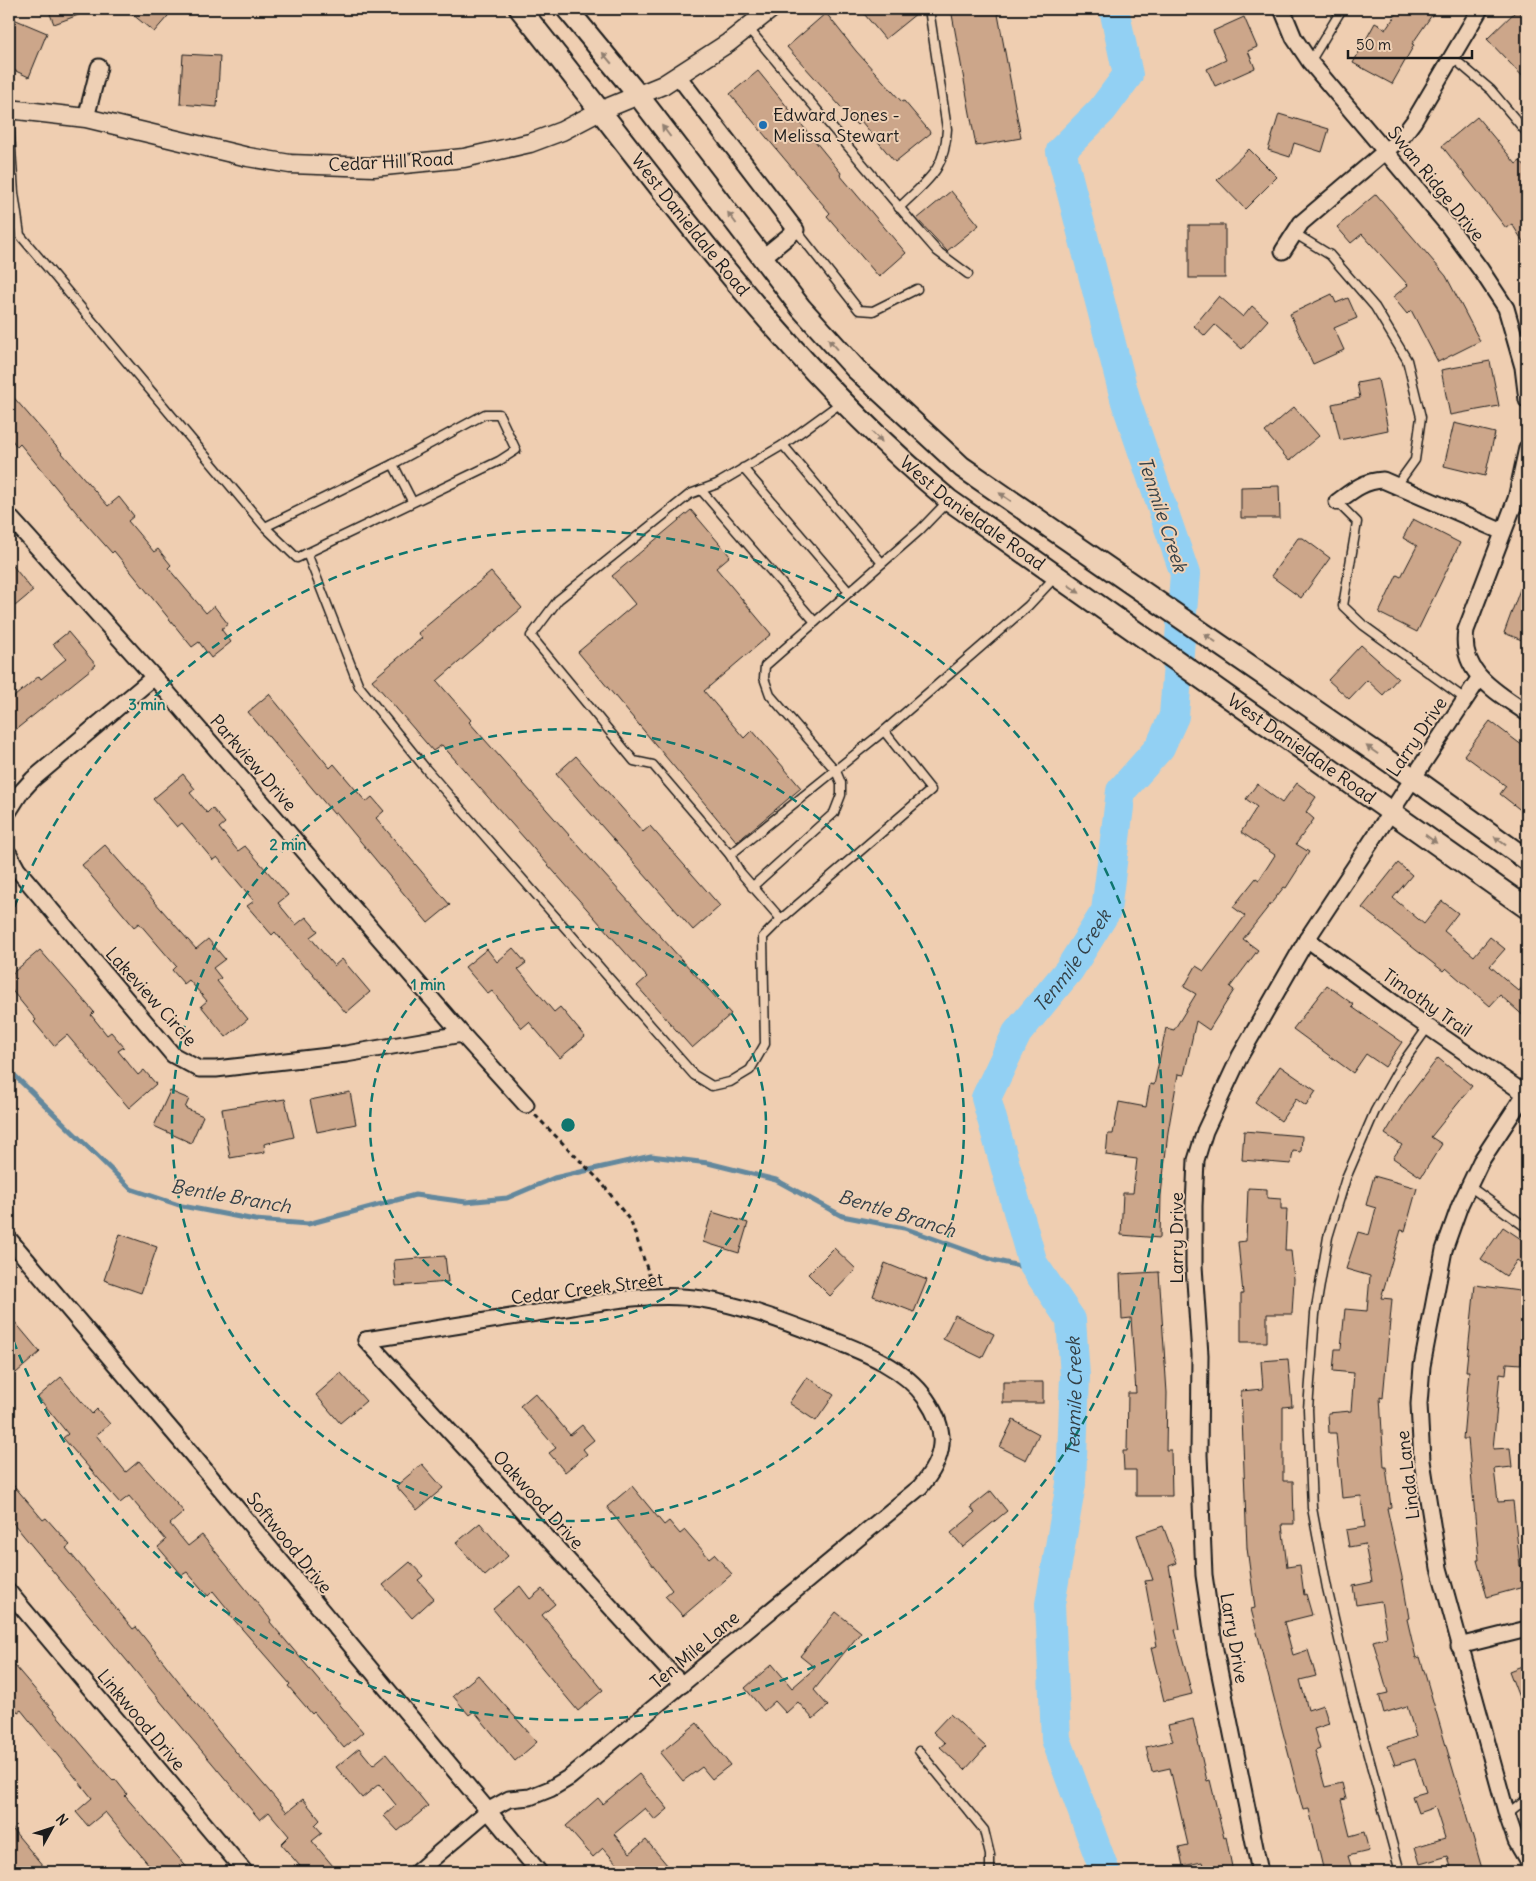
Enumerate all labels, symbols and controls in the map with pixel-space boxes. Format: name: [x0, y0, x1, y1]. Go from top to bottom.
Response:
scale bar: [1348, 28, 1472, 60]
text: 50 m: [1356, 35, 1391, 54]
one-way arrow: [602, 51, 613, 64]
place label: Edward Jones - Melissa Stewart: [773, 103, 900, 147]
marker: Edward Jones - Melissa Stewart: [757, 119, 769, 131]
street label: Swan Ridge Drive: [1383, 121, 1490, 246]
one-way arrow: [660, 125, 671, 138]
street label: Cedar Hill Road: [328, 147, 454, 176]
street label: West Danieldale Road: [626, 149, 755, 301]
one-way arrow: [726, 212, 737, 225]
one-way arrow: [827, 339, 839, 351]
one-way arrow: [870, 431, 882, 443]
street label: West Danieldale Road: [895, 451, 1050, 575]
water label: Tenmile Creek: [1133, 453, 1193, 576]
one-way arrow: [998, 492, 1012, 502]
one-way arrow: [1068, 584, 1081, 594]
one-way arrow: [1203, 633, 1217, 643]
street label: West Danieldale Road: [1223, 688, 1381, 809]
street label: Larry Drive: [1381, 692, 1452, 781]
text: 3 min: [128, 695, 166, 714]
street label: Parkview Drive: [205, 710, 302, 816]
one-way arrow: [1366, 745, 1379, 755]
one-way arrow: [1424, 834, 1437, 844]
text: 2 min: [270, 835, 307, 854]
one-way arrow: [1493, 836, 1507, 846]
water label: Tenmile Creek: [1028, 904, 1117, 1017]
street label: Lakeview Circle: [101, 942, 202, 1051]
street label: Timothy Trail: [1378, 963, 1476, 1042]
text: 1 min: [411, 975, 446, 994]
centre of rings: [559, 1116, 577, 1134]
water label: Bentle Branch: [169, 1174, 294, 1219]
water label: Bentle Branch: [835, 1184, 960, 1243]
street label: Larry Drive: [1165, 1192, 1188, 1284]
street label: Cedar Creek Street: [510, 1268, 664, 1309]
water label: Tenmile Creek: [1060, 1335, 1087, 1457]
street label: Linda Lane: [1391, 1429, 1424, 1521]
street label: Oakwood Drive: [488, 1445, 589, 1554]
street label: Softwood Drive: [241, 1487, 337, 1598]
street label: Larry Drive: [1215, 1591, 1254, 1685]
street label: Ten Mile Lane: [645, 1606, 744, 1694]
street label: Linkwood Drive: [92, 1664, 190, 1775]
north arrow: [28, 1804, 78, 1854]
text: N: [52, 1810, 72, 1829]

